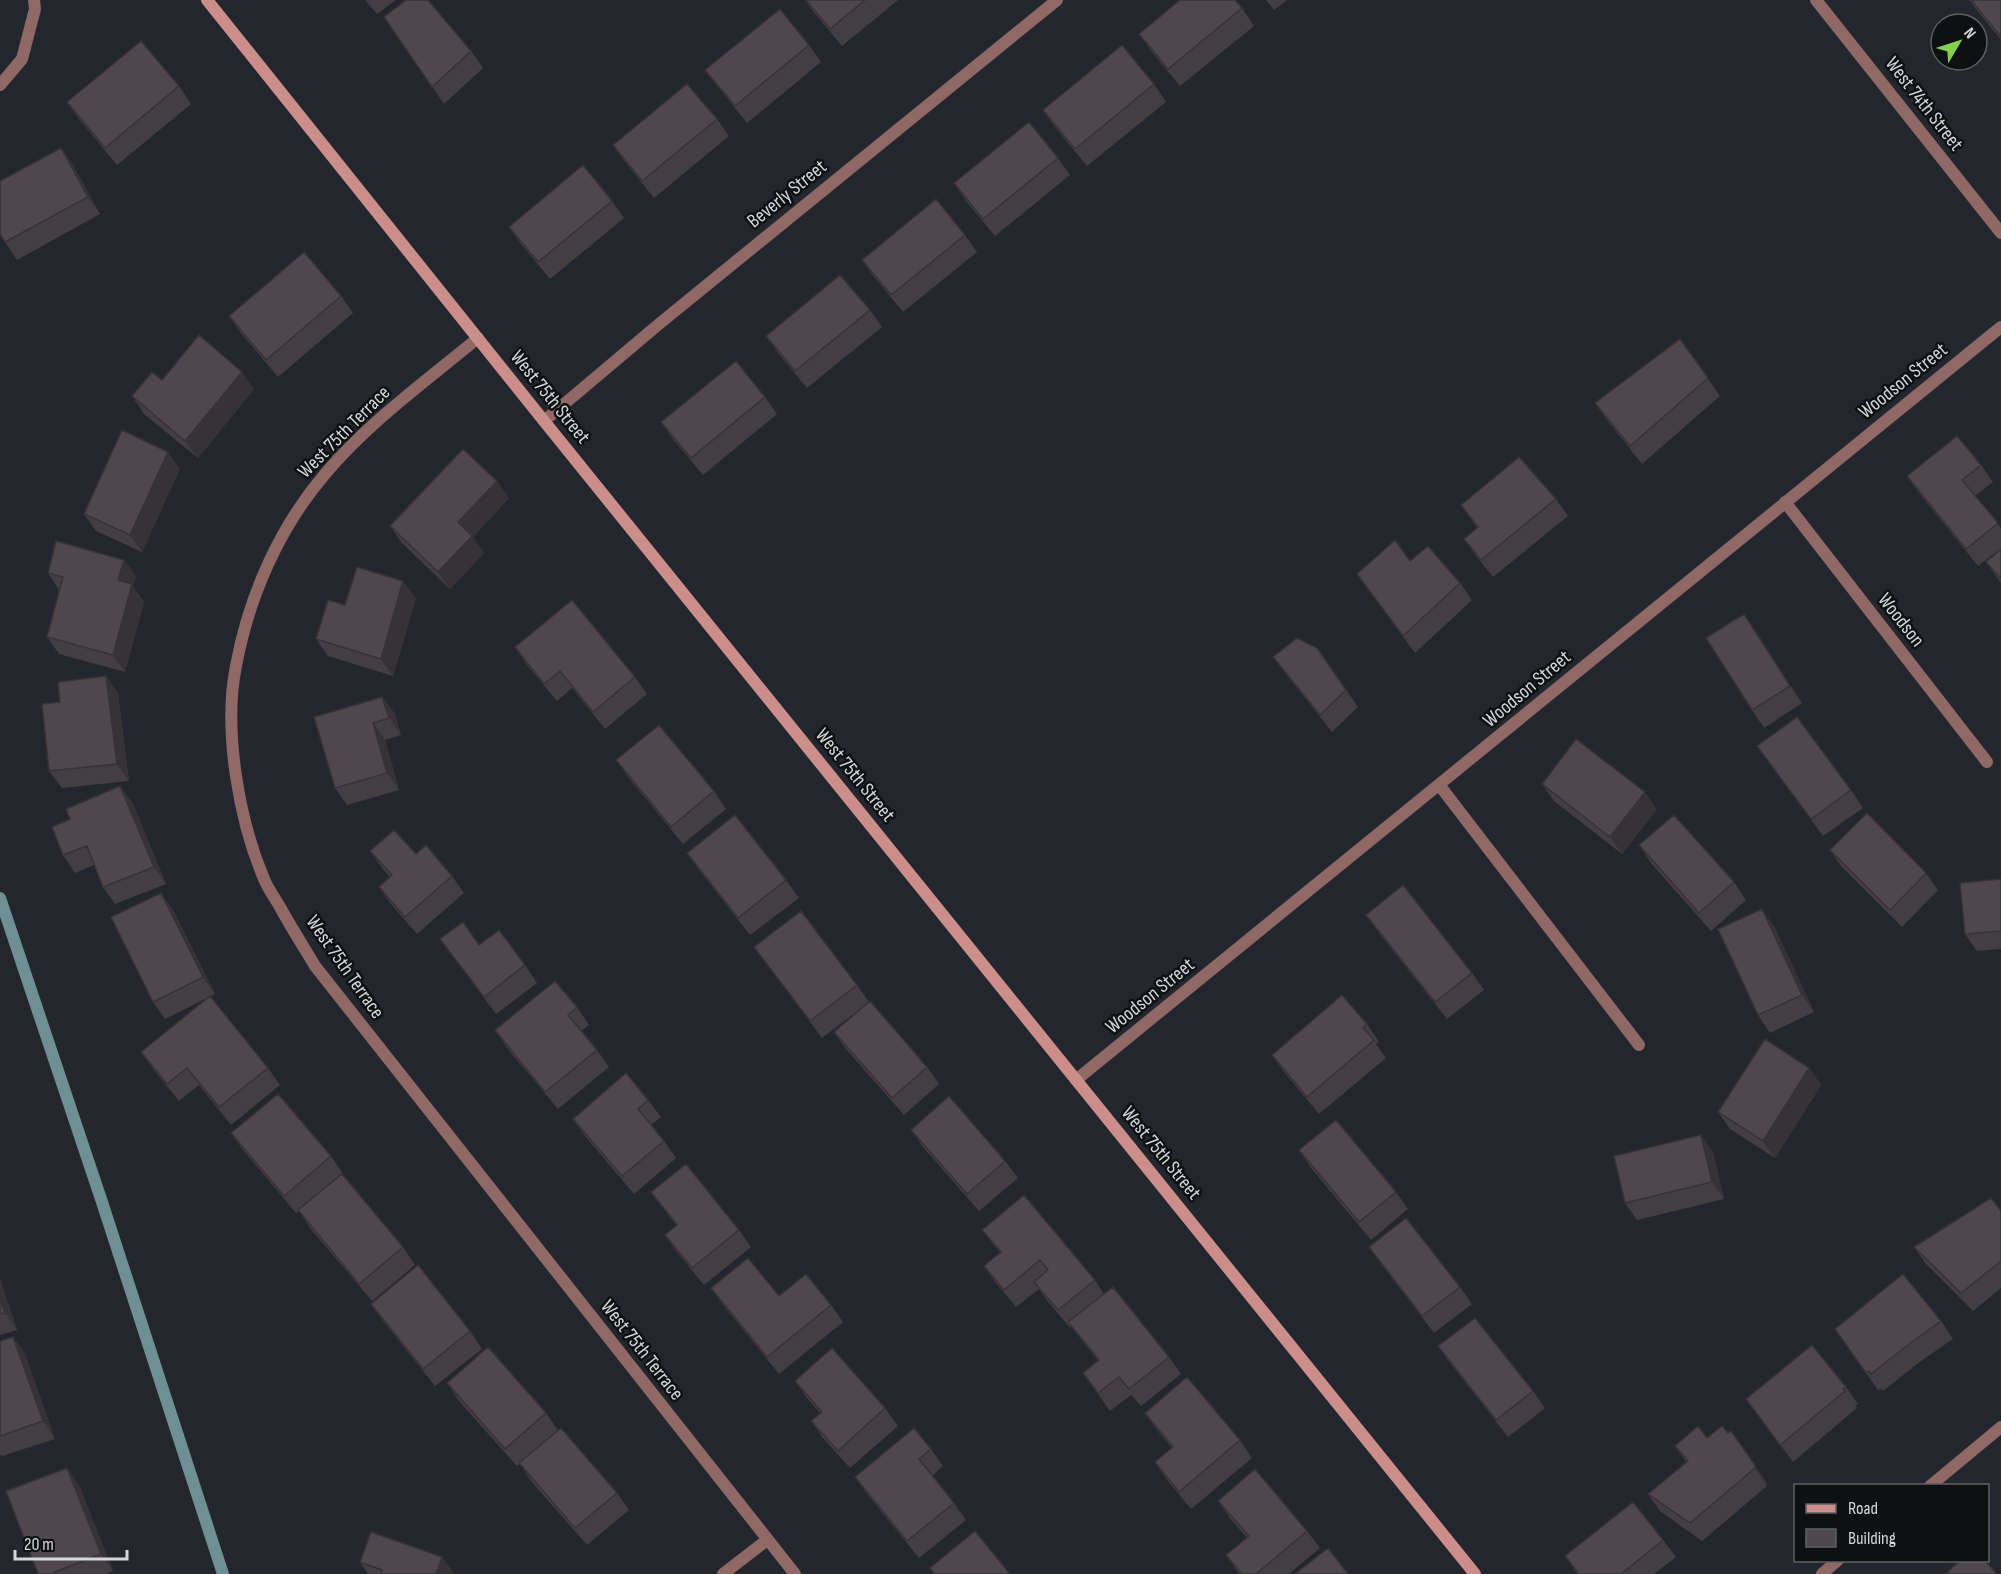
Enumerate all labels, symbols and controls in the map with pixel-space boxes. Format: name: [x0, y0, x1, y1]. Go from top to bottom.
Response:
north arrow: [1929, 12, 1989, 72]
text: N: [1959, 24, 1980, 43]
street label: West 74th Street: [1880, 52, 1968, 156]
street label: Beverly Street: [743, 155, 831, 233]
street label: Woodson Street: [1854, 338, 1952, 424]
street label: West 75th Street: [505, 345, 595, 449]
street label: West 75th Terrace: [293, 381, 395, 483]
street label: Woodson: [1873, 588, 1929, 652]
street label: Woodson Street: [1478, 645, 1576, 733]
street label: West 75th Street: [810, 723, 900, 827]
street label: West 75th Terrace: [301, 911, 389, 1023]
street label: Woodson Street: [1101, 953, 1199, 1039]
street label: West 75th Street: [1116, 1101, 1206, 1205]
street label: West 75th Terrace: [595, 1295, 689, 1405]
legend: [1794, 1484, 1989, 1562]
text: Road: [1848, 1498, 1878, 1519]
scale bar: [15, 1523, 128, 1561]
text: Building: [1848, 1528, 1896, 1549]
text: 20 m: [24, 1534, 54, 1555]

